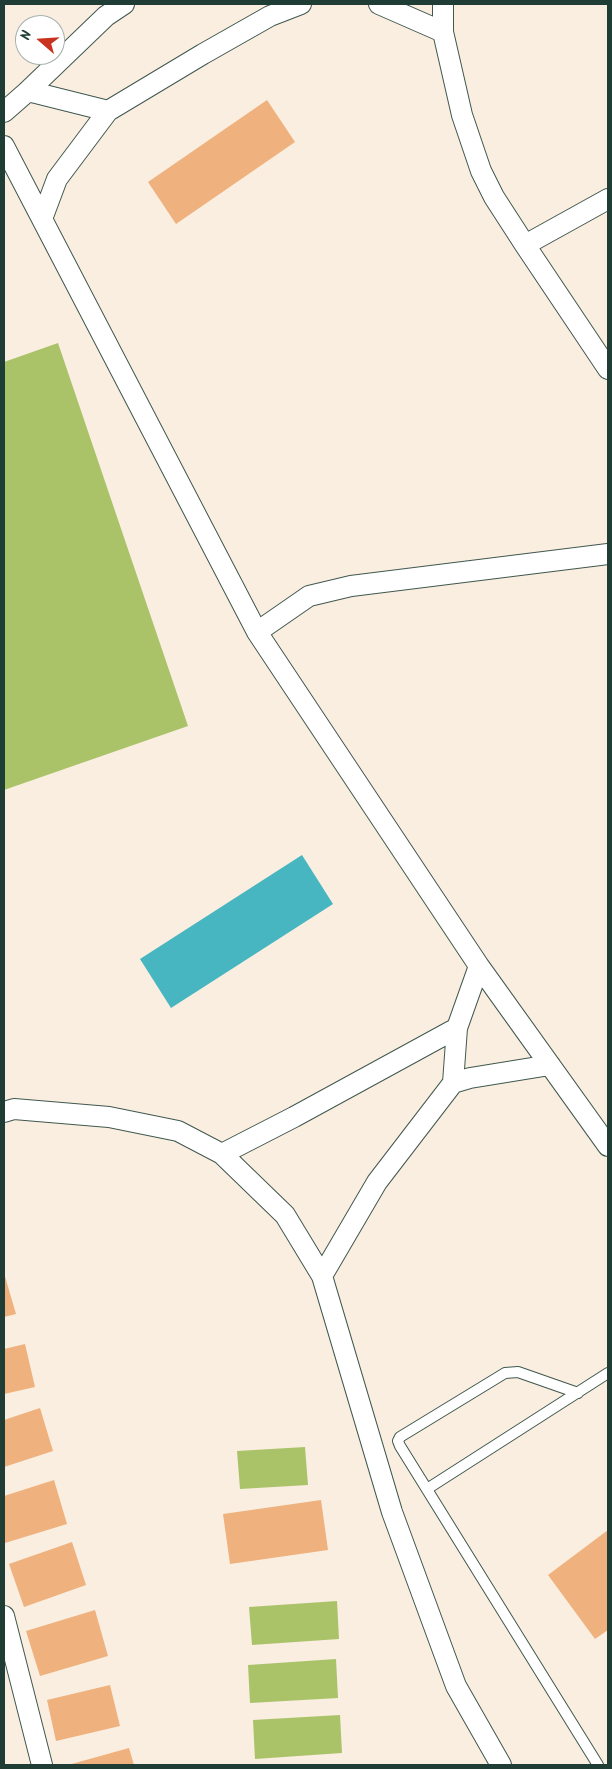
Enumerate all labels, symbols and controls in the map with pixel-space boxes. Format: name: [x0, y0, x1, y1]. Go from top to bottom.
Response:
north arrow: [15, 15, 65, 65]
text: N: [15, 28, 39, 43]

